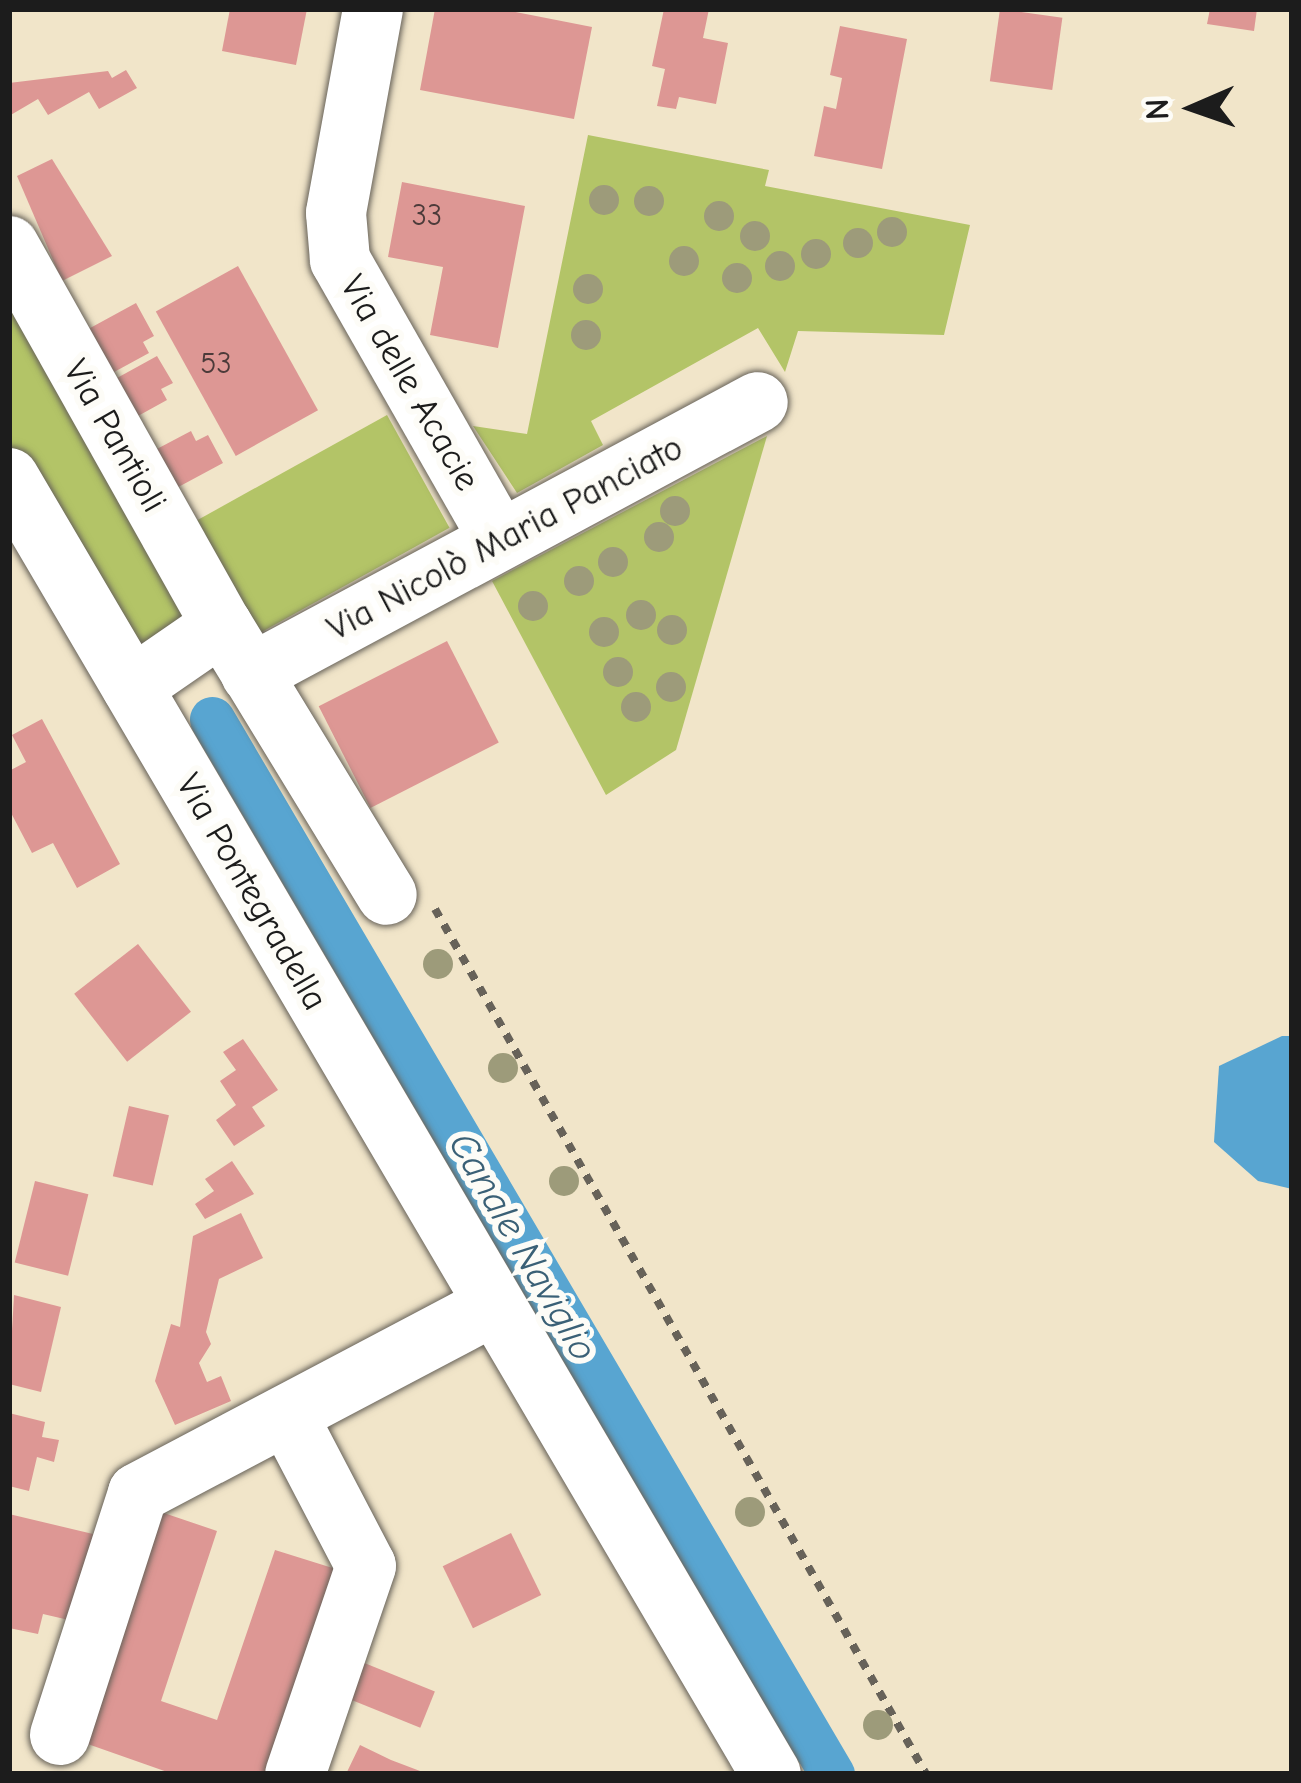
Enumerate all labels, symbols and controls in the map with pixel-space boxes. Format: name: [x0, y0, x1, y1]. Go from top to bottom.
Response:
north arrow: [1133, 48, 1253, 168]
text: N: [1138, 98, 1176, 121]
house number: 33: [412, 198, 442, 234]
street label: Via delle Acacie: [331, 268, 489, 498]
house number: 53: [200, 346, 232, 382]
street label: Via Pantioli: [54, 352, 176, 520]
street label: Via Nicolò Maria Panciato: [320, 426, 690, 650]
street label: Via Pontegradella: [167, 766, 337, 1018]
water label: Canale Naviglio: [438, 1124, 606, 1370]

